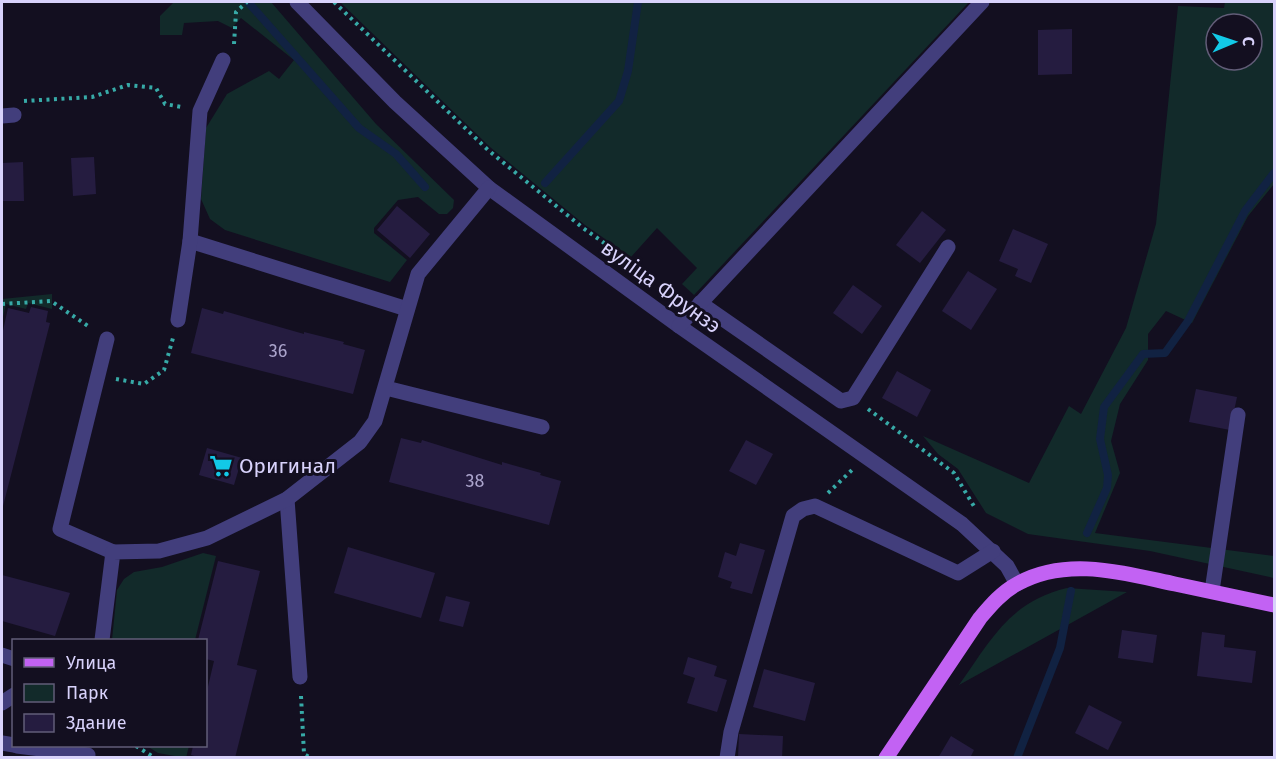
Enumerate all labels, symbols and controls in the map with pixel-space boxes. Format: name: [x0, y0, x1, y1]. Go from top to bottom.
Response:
north arrow: [1204, 12, 1264, 72]
text: С: [1239, 37, 1258, 47]
street label: вуліца Фрунзэ: [596, 235, 726, 339]
house number: 36: [269, 340, 287, 362]
supermarket icon: Оригинал: [208, 453, 234, 479]
place label: Оригинал: [239, 453, 336, 479]
house number: 38: [466, 470, 485, 492]
legend: [12, 639, 207, 747]
text: Улица: [66, 652, 116, 674]
text: Парк: [66, 682, 109, 704]
text: Здание: [66, 712, 127, 734]

